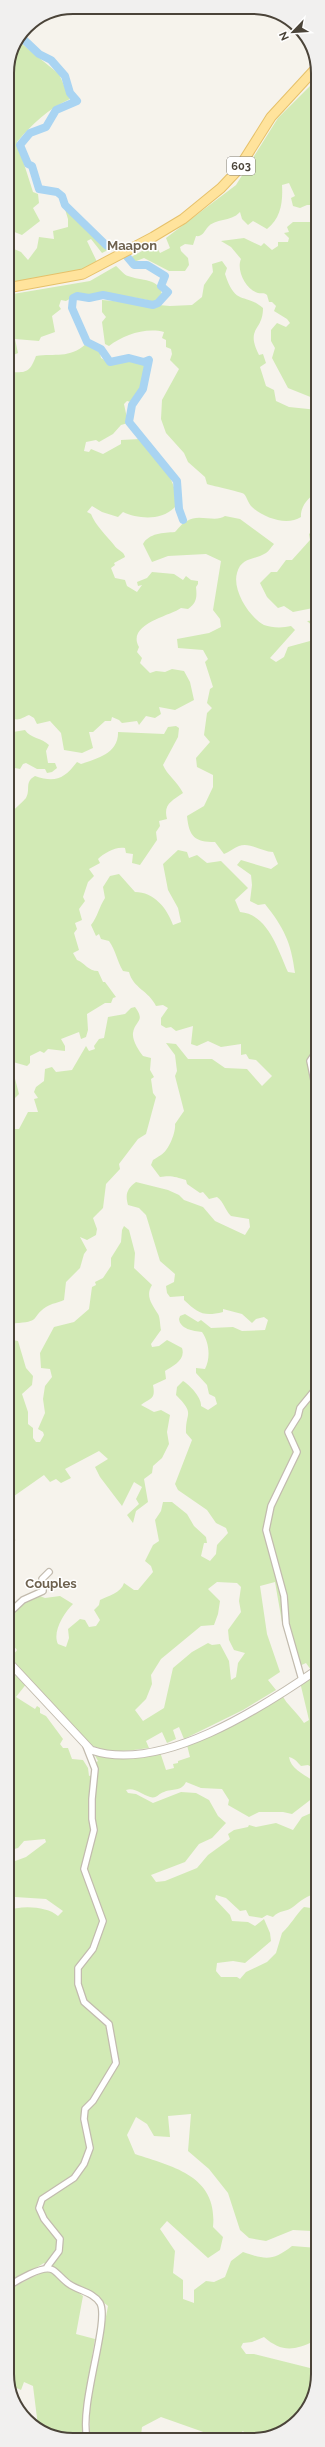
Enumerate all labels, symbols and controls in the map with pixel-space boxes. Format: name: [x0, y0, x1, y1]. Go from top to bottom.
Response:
north arrow: [273, 12, 313, 52]
text: N: [277, 29, 292, 43]
road number: 603: [227, 157, 255, 175]
district label: Maapon: [107, 238, 157, 253]
district label: Couples: [25, 1576, 77, 1591]

